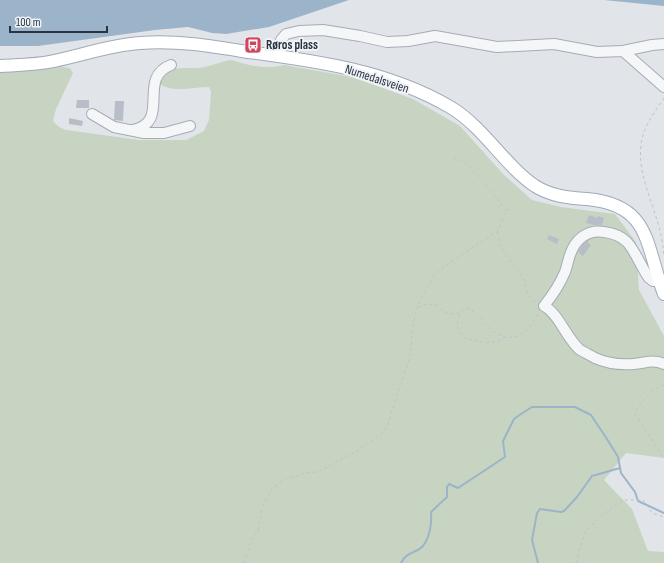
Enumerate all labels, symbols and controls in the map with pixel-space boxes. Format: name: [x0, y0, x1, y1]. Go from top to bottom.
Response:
scale bar: [10, 8, 107, 34]
text: 100 m: [16, 15, 41, 30]
bus stop icon: Røros plass: [243, 35, 263, 55]
place label: Røros plass: [266, 37, 318, 53]
street label: Numedalsveien: [343, 61, 411, 97]

